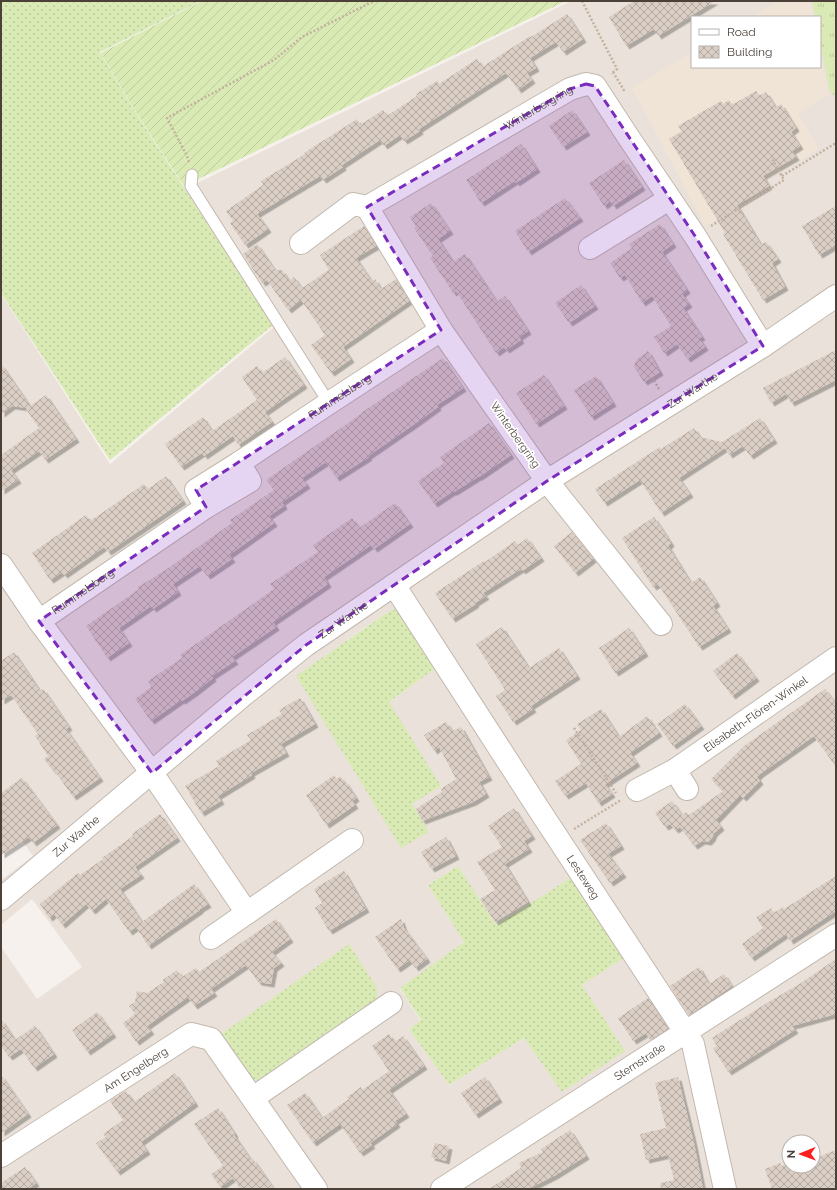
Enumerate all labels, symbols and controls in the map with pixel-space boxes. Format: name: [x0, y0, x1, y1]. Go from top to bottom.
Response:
legend: [691, 16, 821, 68]
text: Road: [727, 25, 756, 39]
text: Building: [727, 45, 773, 59]
street label: Winterbergring: [501, 82, 575, 133]
street label: Zur Warthe: [665, 369, 720, 411]
street label: Rummelsberg: [306, 371, 373, 422]
street label: Winterbergring: [487, 400, 543, 470]
street label: Rummelsberg: [49, 565, 116, 617]
street label: Zur Warthe: [316, 598, 371, 641]
street label: Elisabeth-Flören-Winkel: [701, 673, 810, 755]
street label: Zur Warthe: [50, 812, 102, 859]
street label: Lesteweg: [564, 853, 602, 901]
street label: Sternstraße: [611, 1040, 668, 1083]
street label: Am Engelberg: [101, 1044, 170, 1095]
north arrow: [781, 1134, 821, 1174]
text: N: [785, 1150, 798, 1158]

